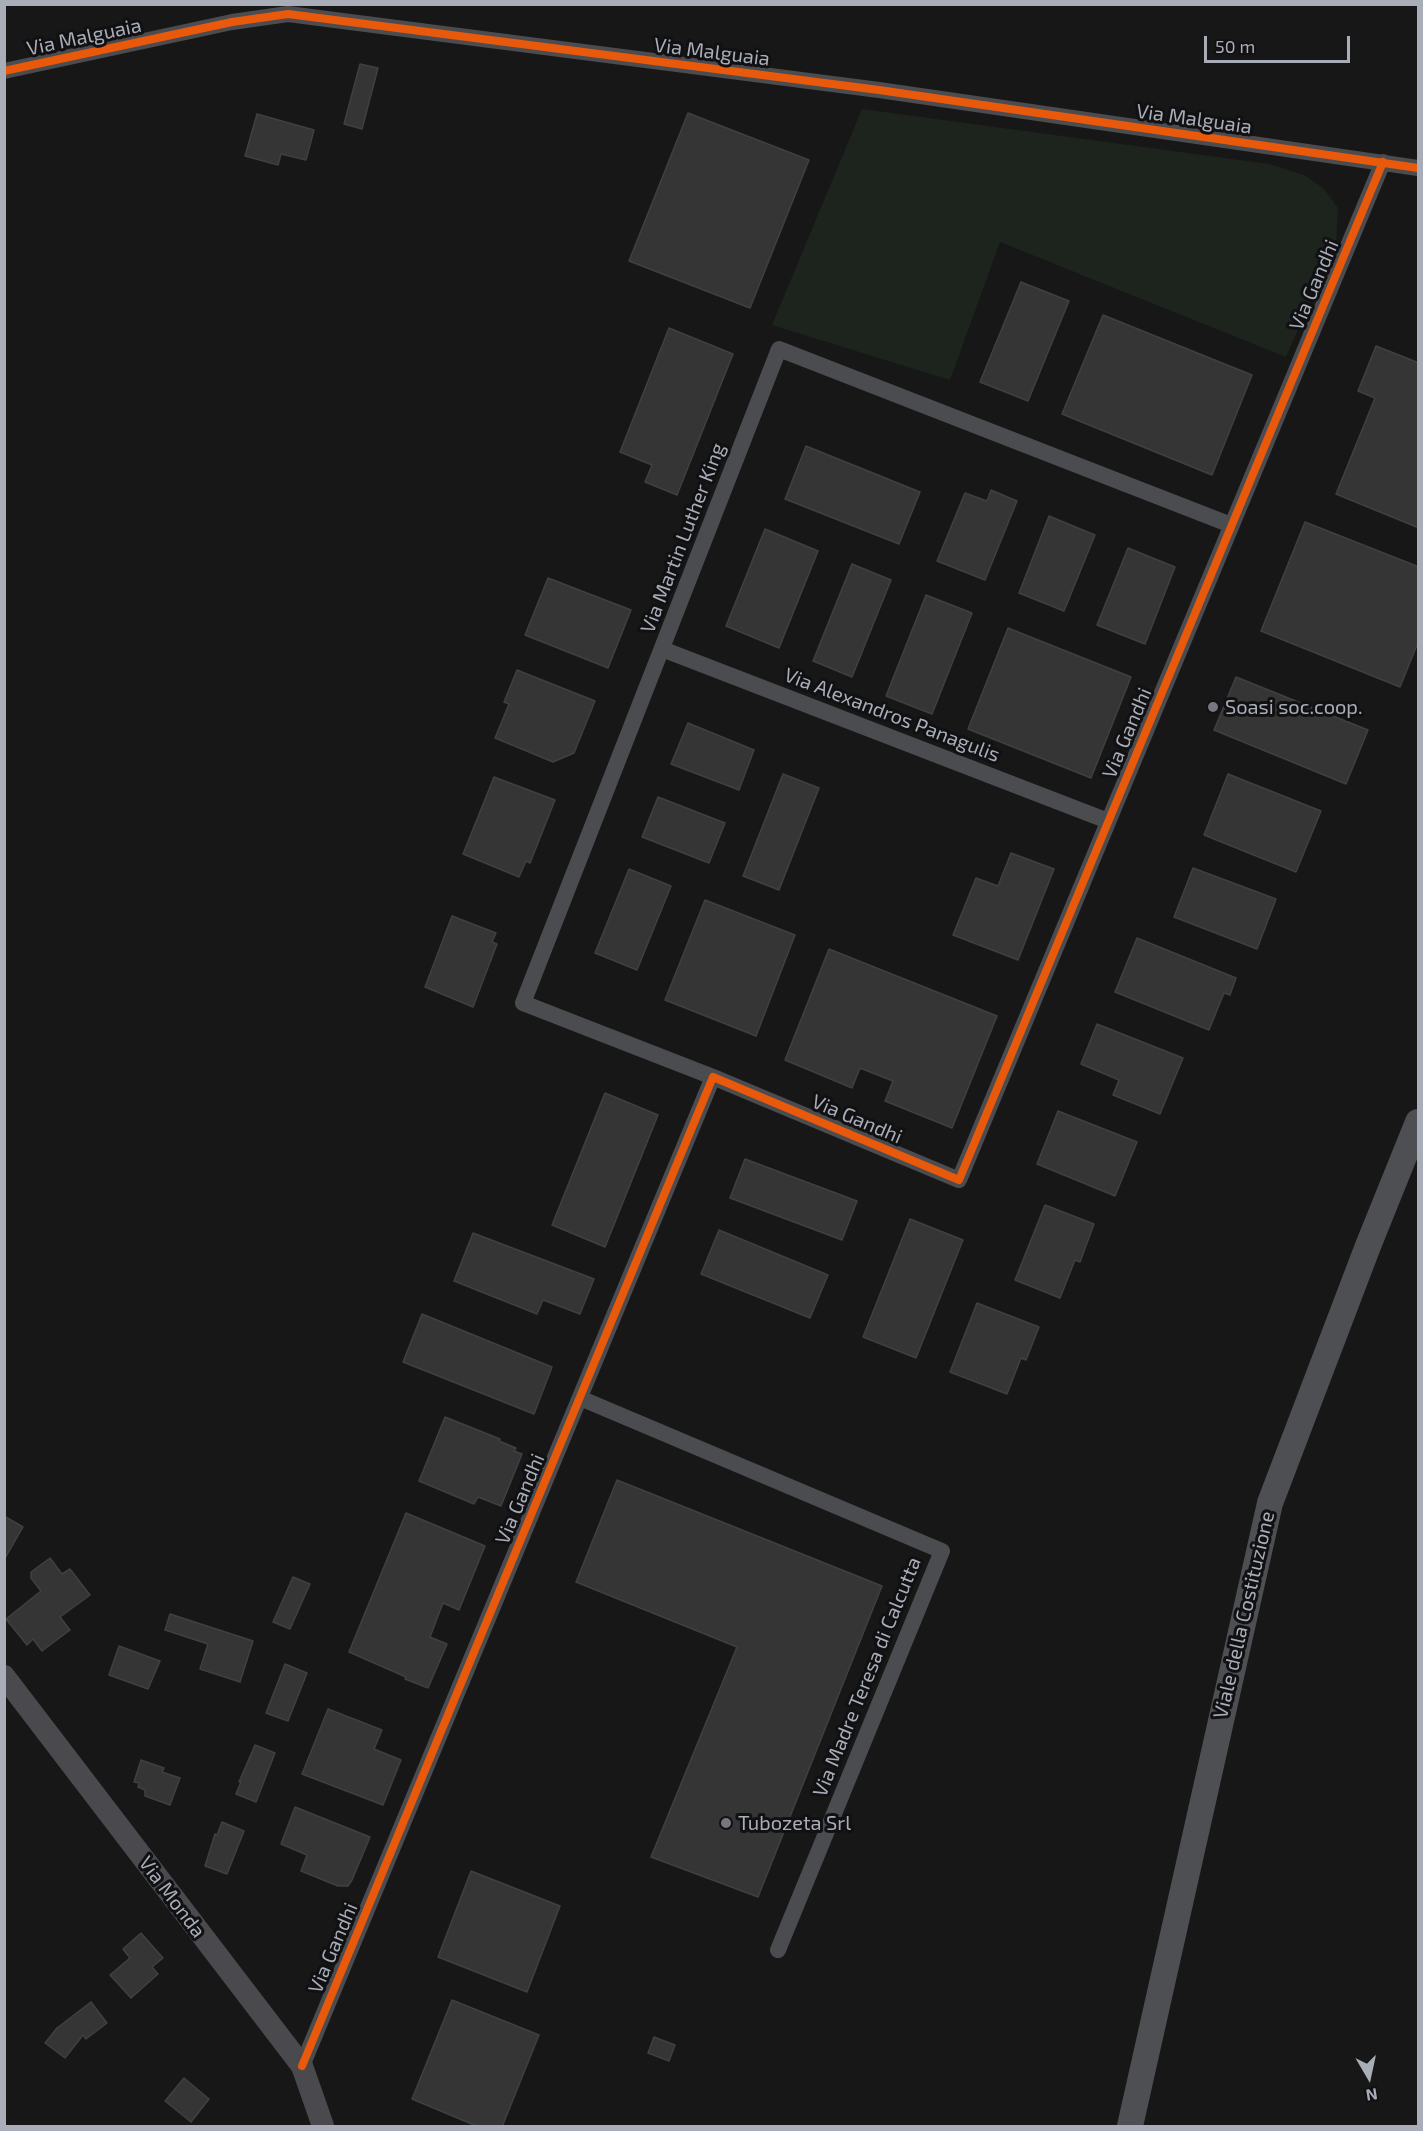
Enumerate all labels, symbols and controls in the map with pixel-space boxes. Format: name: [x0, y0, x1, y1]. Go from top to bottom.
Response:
street label: Via Malguaia: [25, 13, 143, 61]
scale bar: [1207, 24, 1352, 62]
street label: Via Malguaia: [653, 33, 771, 71]
text: 50 m: [1215, 35, 1255, 57]
street label: Via Malguaia: [1135, 99, 1253, 139]
street label: Via Gandhi: [1284, 236, 1344, 334]
street label: Via Martin Luther King: [636, 440, 730, 636]
street label: Via Alexandros Panagulis: [781, 663, 1003, 767]
street label: Via Gandhi: [1097, 684, 1157, 782]
place label: Soasi soc.coop.: [1225, 695, 1363, 719]
marker: Soasi soc.coop.: [1206, 700, 1220, 714]
street label: Via Gandhi: [808, 1089, 906, 1149]
street label: Via Gandhi: [490, 1450, 550, 1548]
street label: Viale della Costituzione: [1208, 1509, 1280, 1721]
street label: Via Madre Teresa di Calcutta: [808, 1554, 926, 1800]
place label: Tubozeta Srl: [738, 1811, 851, 1835]
marker: Tubozeta Srl: [719, 1816, 733, 1830]
street label: Via Monda: [134, 1852, 210, 1942]
street label: Via Gandhi: [303, 1899, 363, 1997]
north arrow: [1339, 2047, 1399, 2107]
text: N: [1365, 2085, 1379, 2106]

